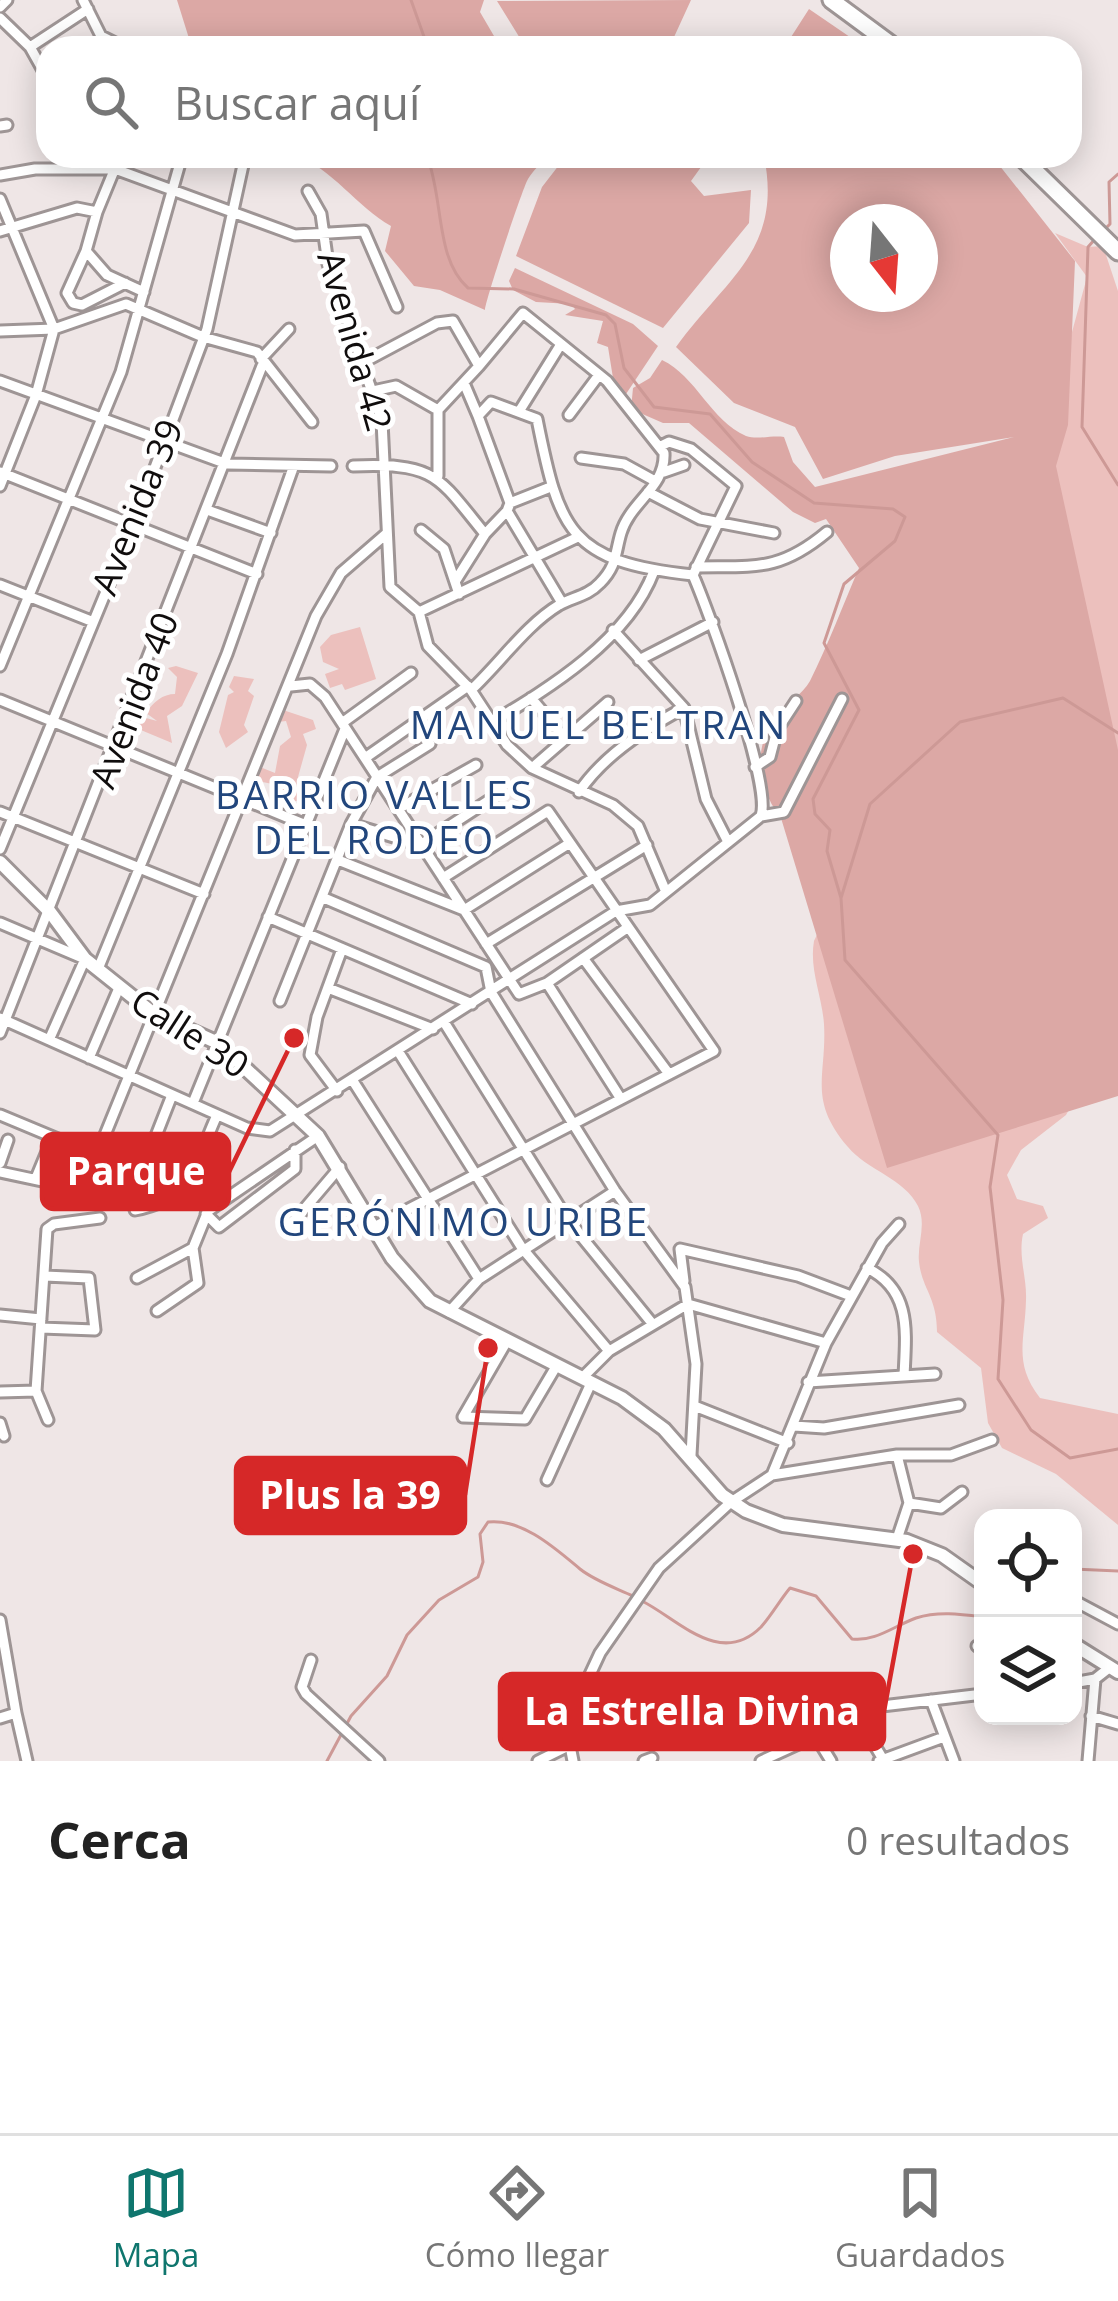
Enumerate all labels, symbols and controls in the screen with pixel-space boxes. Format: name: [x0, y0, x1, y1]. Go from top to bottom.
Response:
search box: [36, 36, 1082, 168]
icon: search: [78, 69, 144, 135]
text: Buscar aquí: [174, 72, 420, 133]
north arrow: [830, 204, 938, 312]
street label: Avenida 42: [306, 245, 404, 436]
street label: Avenida 39: [79, 412, 194, 602]
street label: Avenida 40: [78, 605, 189, 795]
district label: MANUEL BELTRAN: [410, 697, 788, 750]
district label: BARRIO VALLES DEL RODEO: [215, 767, 535, 865]
street label: Calle 30: [122, 976, 259, 1089]
callout: Parque: [42, 1134, 229, 1209]
text: Parque: [66, 1143, 206, 1196]
district label: GERÓNIMO URIBE: [278, 1194, 650, 1247]
callout: Plus la 39: [236, 1458, 465, 1533]
text: Plus la 39: [259, 1467, 441, 1520]
map controls: [974, 1509, 1082, 1725]
button: locate: [974, 1509, 1082, 1617]
button: layers: [974, 1617, 1082, 1725]
callout: La Estrella Divina: [500, 1674, 884, 1749]
text: La Estrella Divina: [524, 1683, 860, 1736]
text: Cerca: [48, 1804, 191, 1874]
text: 0 resultados: [846, 1813, 1070, 1866]
tab: Mapa: [113, 2160, 199, 2277]
tab: Cómo llegar: [425, 2160, 609, 2277]
tab: Guardados: [835, 2160, 1005, 2277]

